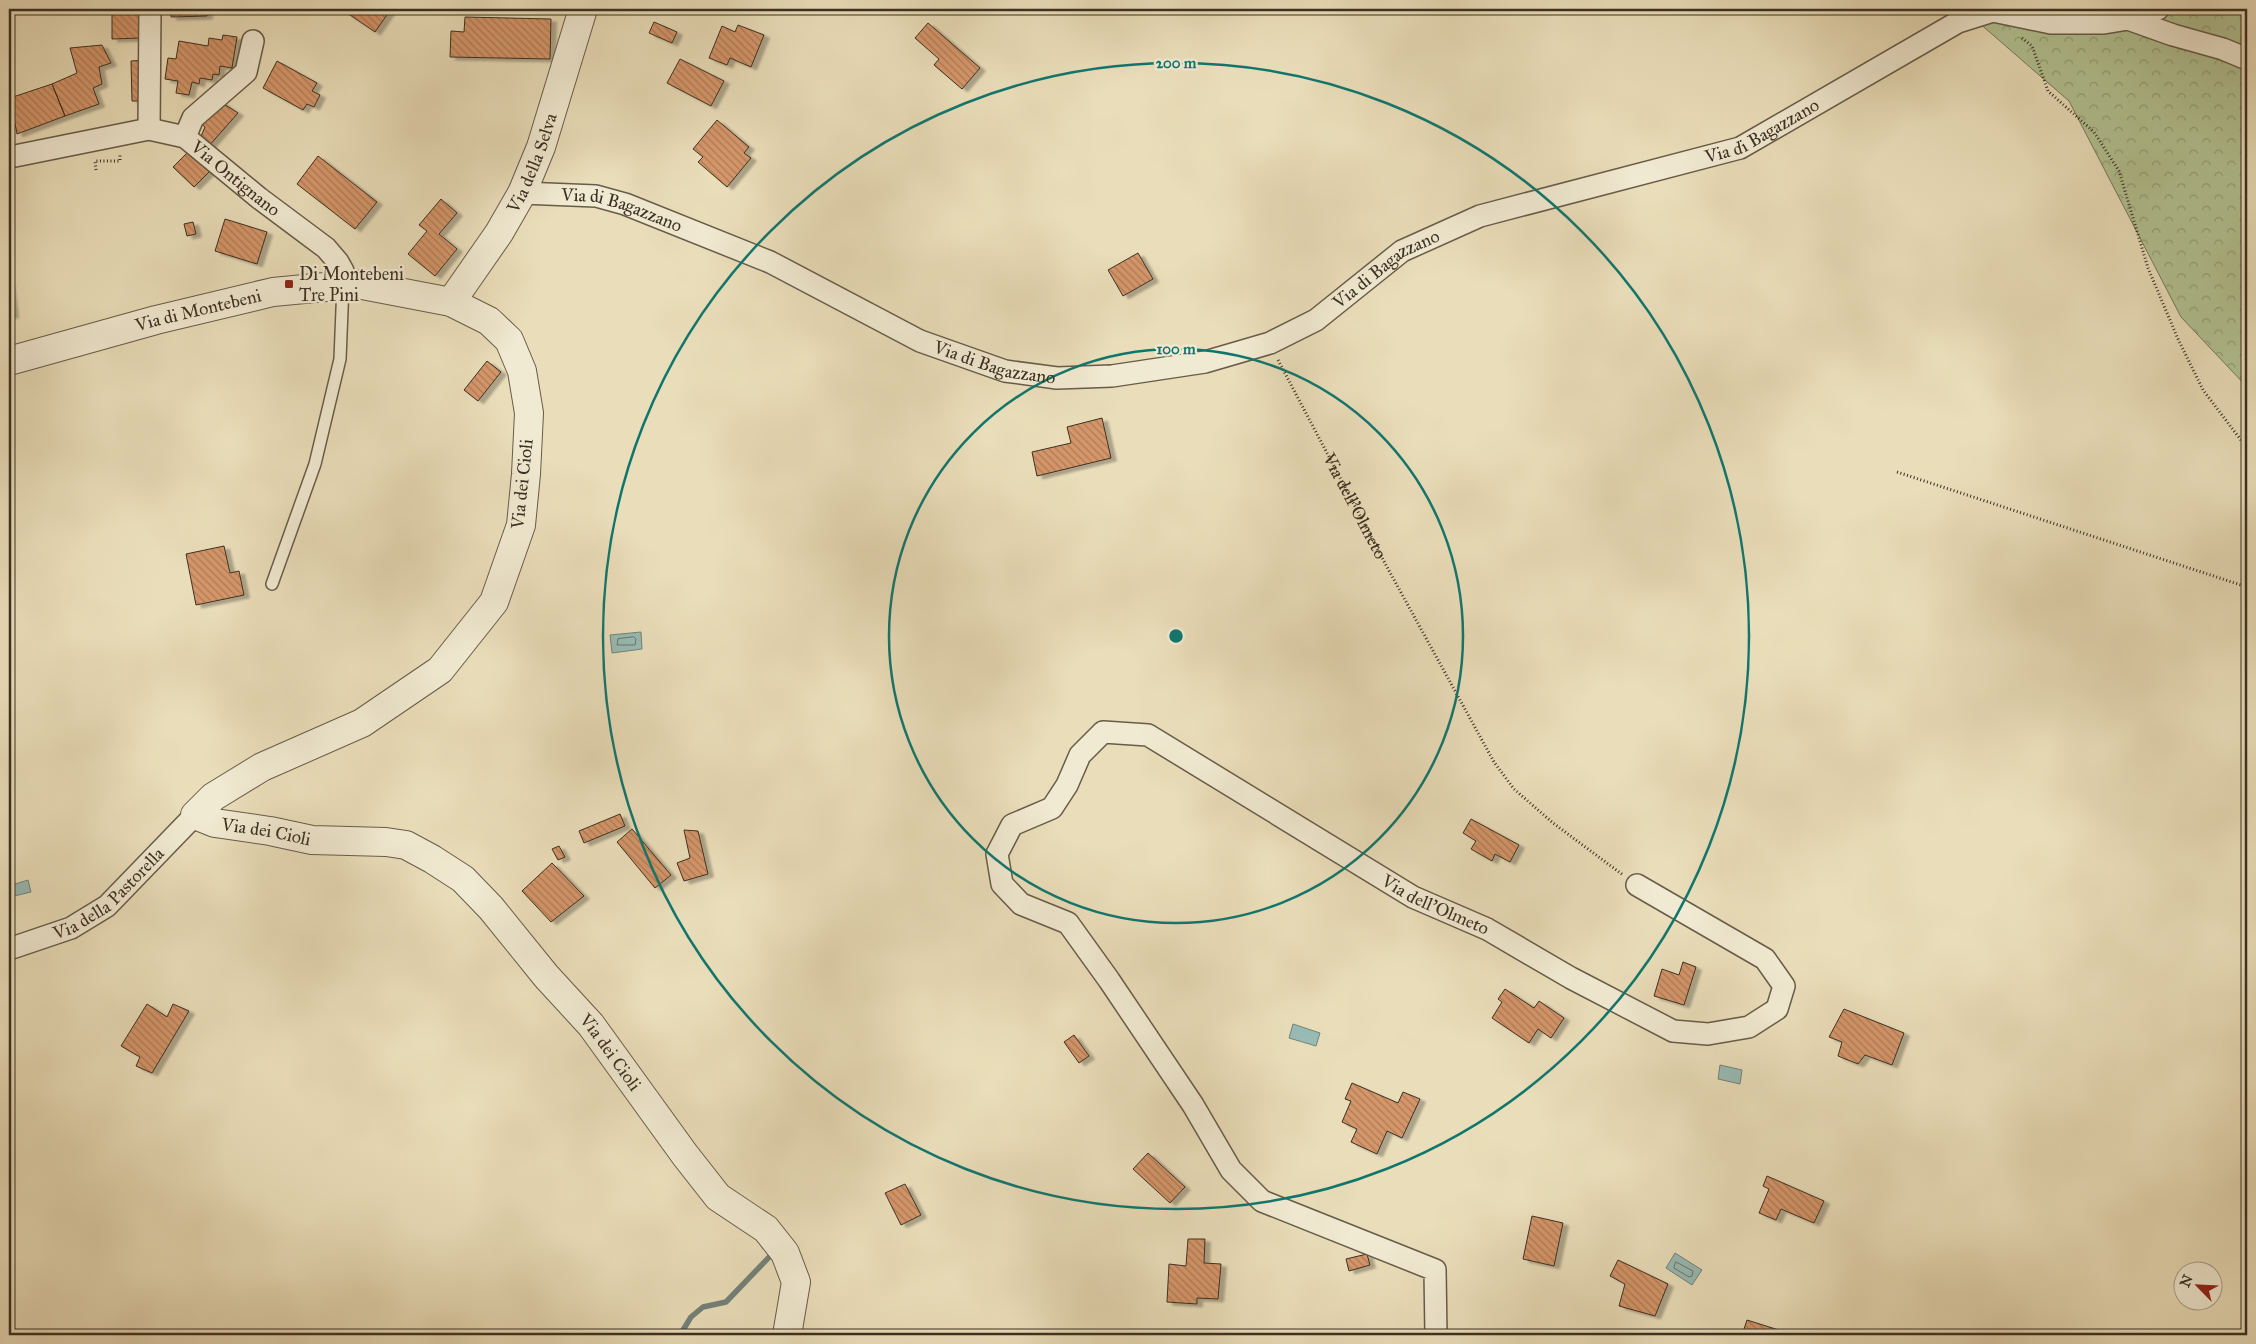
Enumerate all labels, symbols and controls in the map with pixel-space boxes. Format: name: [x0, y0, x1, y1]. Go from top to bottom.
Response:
text: 200 m: [1156, 54, 1197, 72]
street label: Via di Bagazzano: [1701, 94, 1823, 168]
street label: Via della Selva: [502, 110, 562, 218]
street label: Via Ontignano: [186, 135, 285, 221]
street label: Via di Bagazzano: [560, 184, 685, 237]
street label: Via di Bagazzano: [1327, 225, 1443, 314]
place label: Di Montebeni Tre Pini: [299, 263, 404, 306]
marker: Di Montebeni Tre Pini: [283, 278, 295, 290]
street label: Via di Montebeni: [132, 284, 263, 337]
street label: Via di Bagazzano: [930, 335, 1057, 389]
text: 100 m: [1156, 340, 1196, 358]
street label: Via dei Cioli: [506, 438, 538, 531]
street label: Via dell'Olmeto: [1318, 448, 1392, 563]
centre of rings: [1167, 627, 1185, 645]
street label: Via dei Cioli: [219, 813, 313, 850]
street label: Via della Pastorella: [49, 842, 169, 945]
street label: Via dell'Olmeto: [1377, 869, 1493, 940]
street label: Via dei Cioli: [574, 1008, 646, 1095]
north arrow: [2174, 1262, 2224, 1312]
text: N: [2176, 1272, 2197, 1290]

